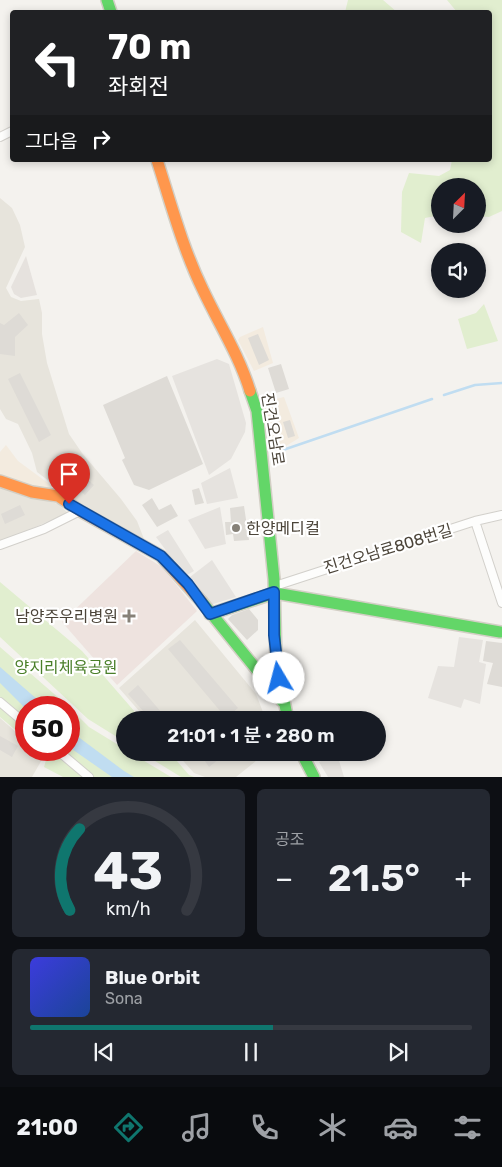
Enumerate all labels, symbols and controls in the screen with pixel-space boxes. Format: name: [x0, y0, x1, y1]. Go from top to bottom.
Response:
text: 70 m: [108, 26, 191, 68]
icon: left: [25, 30, 90, 95]
text: 좌회전: [108, 73, 169, 100]
icon: right: [87, 125, 115, 153]
text: 그다음: [25, 130, 77, 153]
north arrow: [431, 178, 486, 232]
map controls: [431, 178, 486, 298]
button: sound: [431, 243, 486, 298]
street label: 진건오남로: [258, 391, 288, 467]
pin: [48, 453, 90, 504]
icon: arrive: [55, 460, 83, 488]
place label: 한양메디컬: [246, 519, 320, 538]
street label: 진건오남로808번길: [321, 520, 455, 578]
marker: 한양메디컬: [230, 522, 242, 534]
place label: 남양주우리병원: [15, 607, 118, 626]
marker: 남양주우리병원: [122, 609, 136, 623]
position arrow: [252, 651, 304, 703]
park label: 양지리체육공원: [14, 658, 118, 677]
speed limit sign: 50: [15, 696, 80, 761]
text: 21:01 · 1 분 · 280 m: [167, 724, 335, 747]
text: 공조: [275, 830, 304, 849]
text: 43: [94, 840, 163, 902]
text: 21.5°: [328, 855, 420, 901]
text: −: [275, 862, 293, 895]
text: +: [455, 862, 472, 895]
text: km/h: [106, 898, 151, 919]
text: Blue Orbit: [105, 966, 200, 989]
text: Sona: [105, 989, 143, 1008]
icon: previous: [90, 1038, 118, 1066]
icon: pause: [237, 1038, 265, 1066]
icon: next: [384, 1038, 412, 1066]
icon: directions: [111, 1110, 146, 1145]
icon: music: [179, 1110, 214, 1145]
icon: phone: [247, 1110, 282, 1145]
icon: climate: [315, 1110, 350, 1145]
icon: car: [383, 1110, 418, 1145]
icon: filters: [450, 1110, 485, 1145]
text: 21:00: [16, 1114, 78, 1141]

